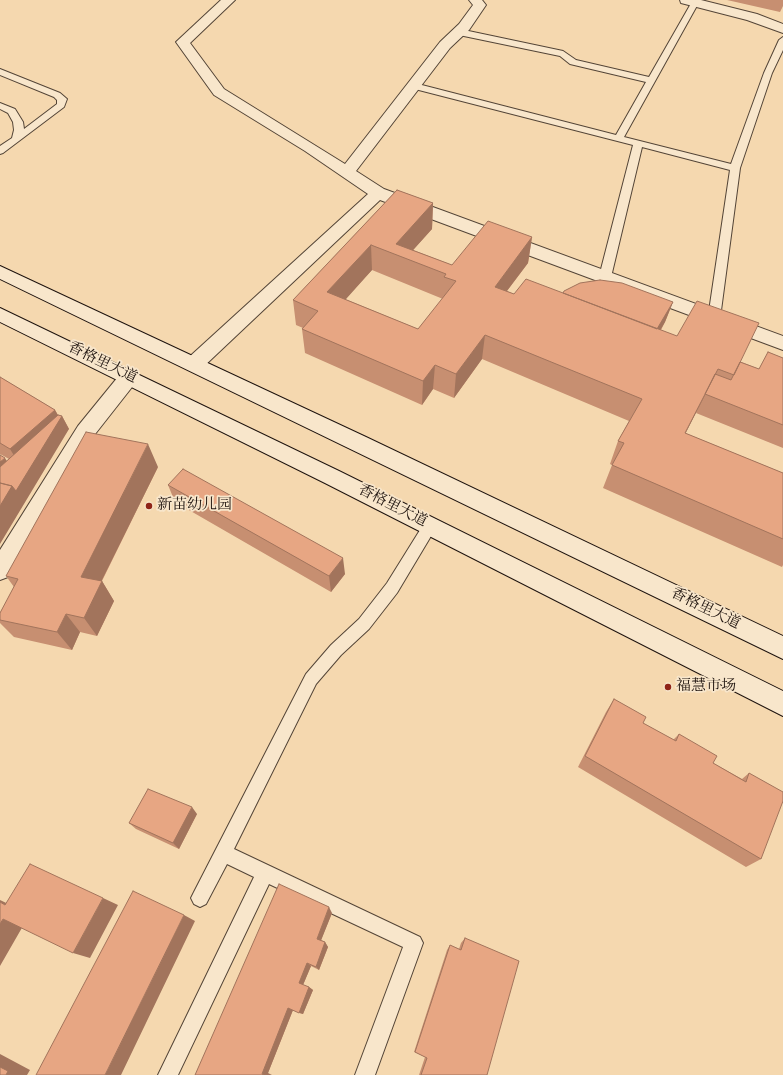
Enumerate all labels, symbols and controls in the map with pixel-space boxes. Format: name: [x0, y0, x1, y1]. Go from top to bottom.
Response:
street label: 香格里大道: [64, 339, 140, 389]
street label: 香格里大道: [355, 482, 429, 532]
place label: 新苗幼儿园: [157, 497, 232, 515]
marker: 新苗幼儿园: [144, 501, 154, 511]
street label: 香格里大道: [667, 585, 743, 635]
place label: 福慧市场: [676, 678, 736, 696]
marker: 福慧市场: [663, 682, 673, 692]

